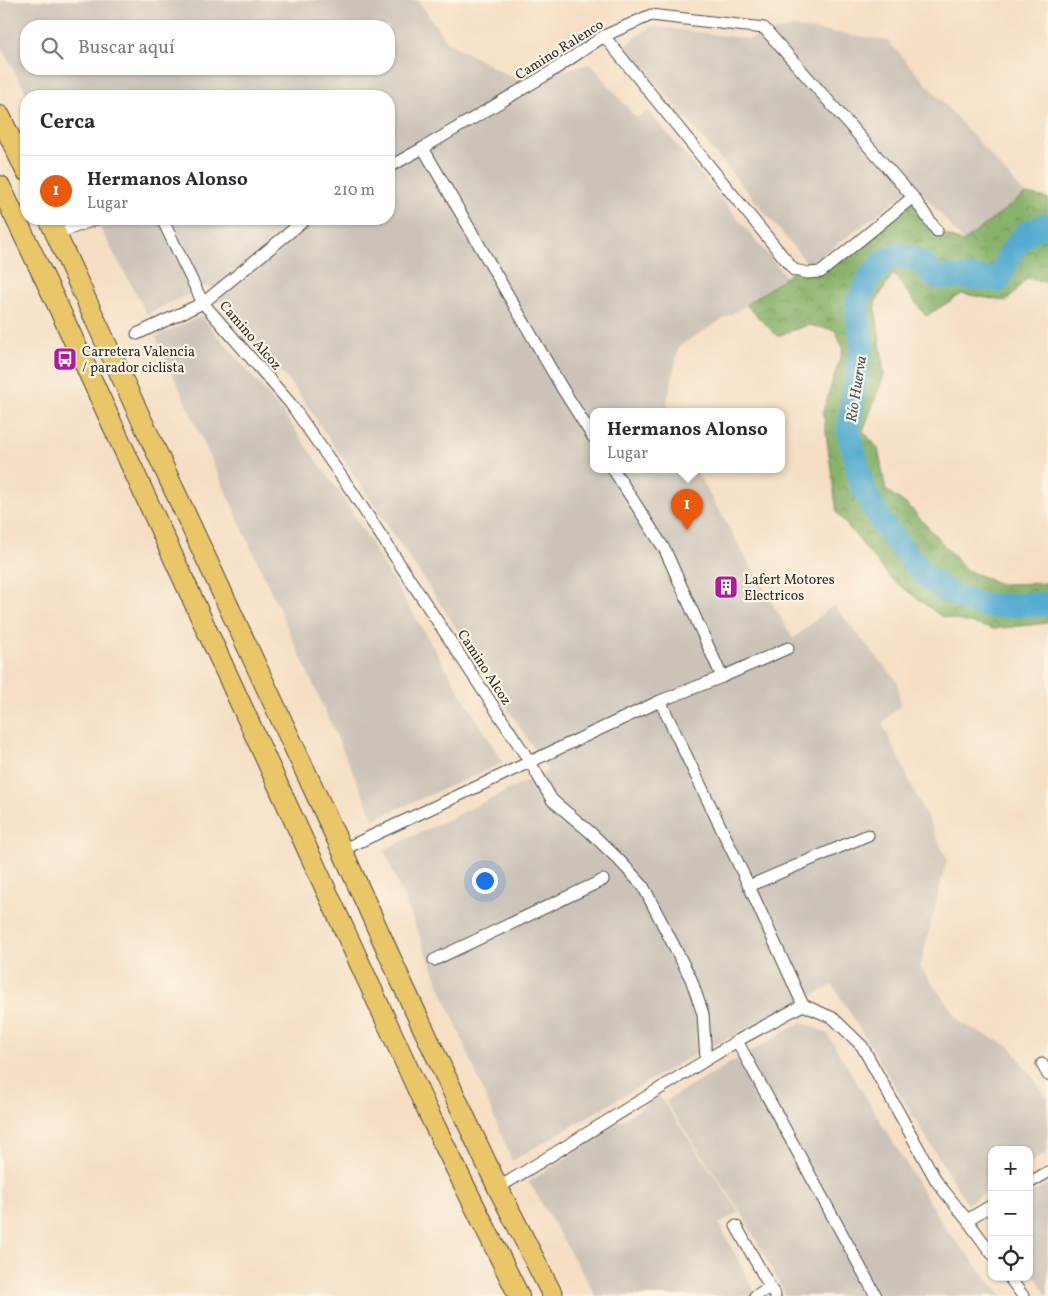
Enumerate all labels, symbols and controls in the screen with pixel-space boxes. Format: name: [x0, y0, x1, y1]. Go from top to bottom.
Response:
street label: Camino Ralenco: [512, 16, 608, 85]
search box: [20, 20, 395, 75]
icon: search: [38, 34, 66, 62]
text: Buscar aquí: [78, 35, 175, 61]
text: Cerca: [40, 108, 95, 137]
text: Hermanos Alonso: [87, 167, 248, 193]
text: 1: [53, 180, 59, 202]
text: 210 m: [333, 180, 375, 202]
text: Lugar: [87, 193, 128, 215]
street label: Camino Alcoz: [214, 297, 285, 375]
place label: Carretera Valencia / parador ciclista: [82, 343, 195, 378]
bus stop icon: Carretera Valencia / parador ciclista: [52, 346, 78, 372]
water label: Río Huerva: [842, 355, 873, 424]
popup: [590, 408, 785, 473]
text: Hermanos Alonso: [607, 417, 768, 443]
text: Lugar: [607, 443, 648, 465]
pin: 1: [671, 489, 703, 530]
place label: Lafert Motores Electricos: [744, 571, 835, 606]
building icon: Lafert Motores Electricos: [713, 574, 739, 600]
street label: Camino Alcoz: [452, 627, 515, 709]
your location: [472, 868, 498, 894]
map controls: [988, 1146, 1033, 1281]
button: +: [988, 1146, 1033, 1191]
button: −: [988, 1191, 1033, 1236]
button: locate: [988, 1236, 1033, 1281]

